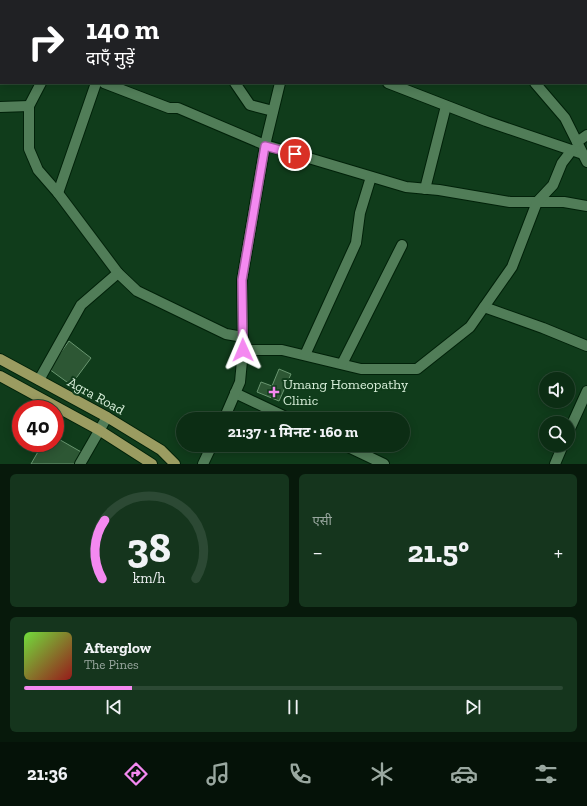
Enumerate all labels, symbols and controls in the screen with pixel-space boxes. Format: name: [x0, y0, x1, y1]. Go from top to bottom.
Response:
text: 140 m: [86, 13, 159, 46]
icon: right: [20, 16, 72, 68]
text: दाएँ मुड़ें: [86, 47, 135, 69]
pin: [278, 137, 312, 171]
icon: arrive: [284, 143, 306, 165]
position arrow: [222, 329, 264, 371]
map controls: [539, 372, 575, 452]
button: sound: [539, 372, 575, 408]
street label: Agra Road: [65, 373, 128, 419]
place label: Umang Homeopathy Clinic: [283, 376, 409, 409]
marker: Umang Homeopathy Clinic: [268, 386, 280, 398]
speed limit sign: 40: [12, 400, 64, 452]
button: search: [539, 416, 575, 452]
text: 21:37 · 1 मिनट · 160 m: [228, 423, 358, 441]
text: एसी: [313, 513, 332, 528]
text: 38: [127, 522, 172, 572]
text: 21.5°: [407, 534, 469, 570]
text: −: [313, 539, 323, 566]
text: +: [554, 539, 563, 566]
text: km/h: [133, 569, 166, 586]
text: Afterglow: [84, 639, 151, 657]
text: The Pines: [84, 657, 139, 672]
icon: previous: [103, 696, 125, 718]
icon: pause: [282, 696, 304, 718]
icon: next: [462, 696, 484, 718]
icon: directions: [122, 760, 150, 788]
icon: music: [204, 760, 232, 788]
icon: phone: [286, 760, 314, 788]
icon: climate: [368, 760, 396, 788]
icon: car: [450, 760, 478, 788]
icon: filters: [532, 760, 560, 788]
text: 21:36: [27, 763, 68, 785]

